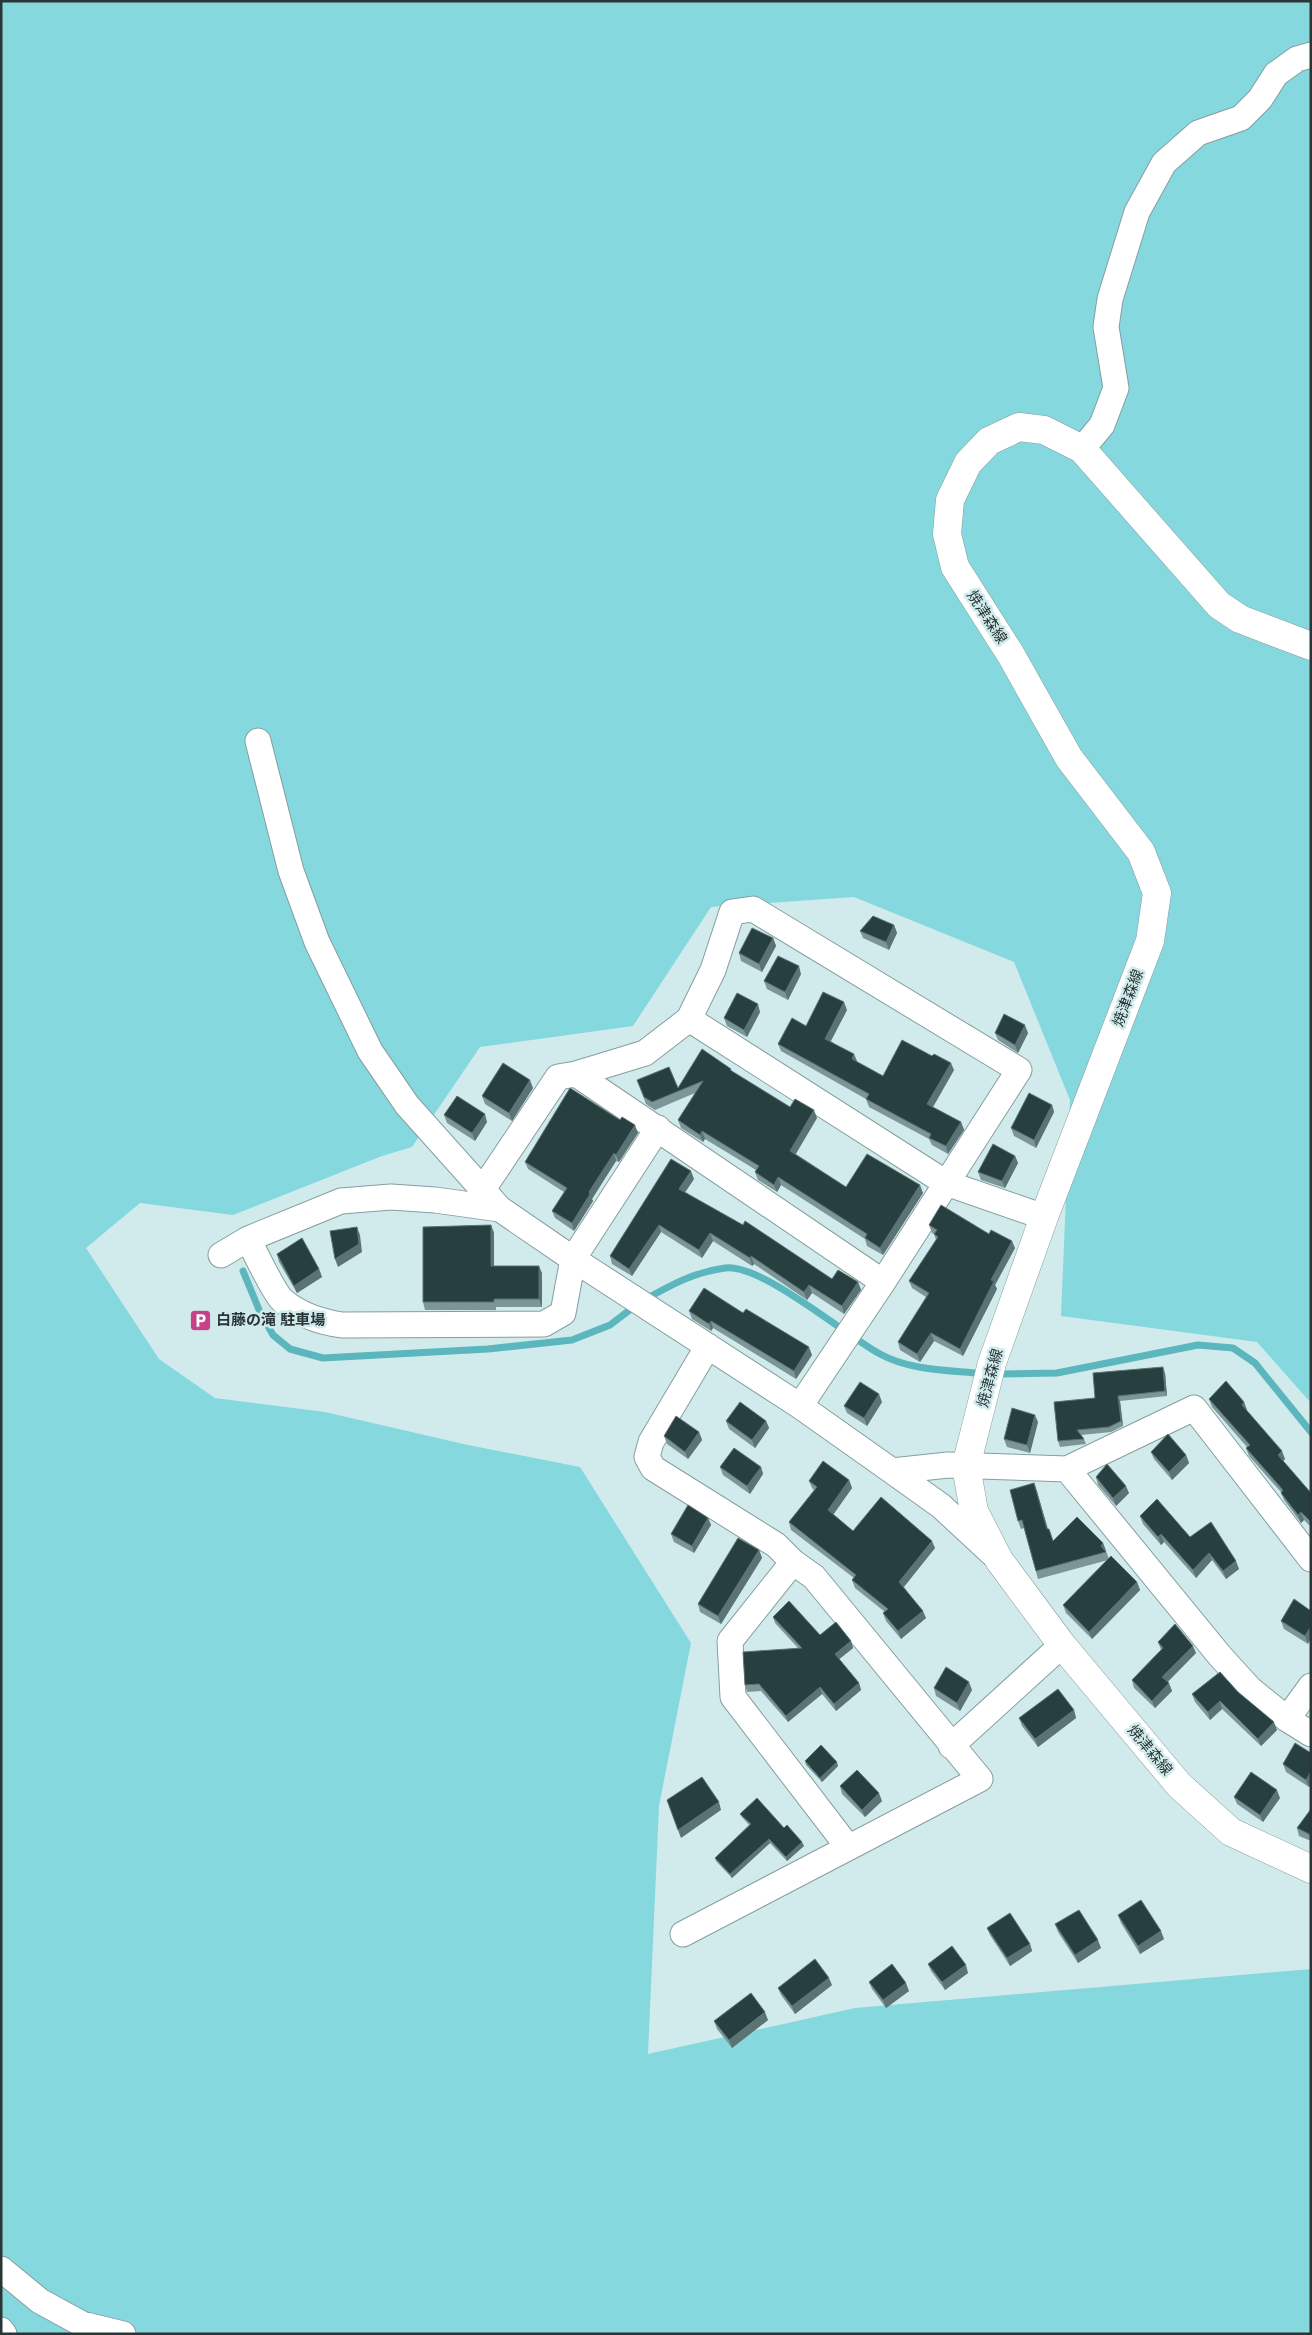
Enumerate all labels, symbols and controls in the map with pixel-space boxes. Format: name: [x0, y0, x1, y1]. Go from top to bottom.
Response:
street label: 焼津森線: [964, 587, 1011, 647]
street label: 焼津森線: [1109, 967, 1146, 1029]
parking icon: 白藤の滝 駐車場: [188, 1308, 212, 1332]
place label: 白藤の滝 駐車場: [216, 1311, 325, 1328]
street label: 焼津森線: [974, 1347, 1005, 1409]
street label: 焼津森線: [1125, 1721, 1176, 1778]

